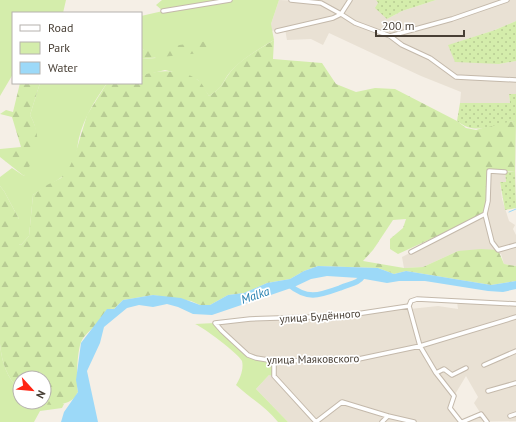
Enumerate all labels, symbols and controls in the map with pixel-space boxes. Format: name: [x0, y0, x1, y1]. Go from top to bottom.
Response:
legend: [12, 12, 142, 84]
scale bar: [376, 12, 464, 38]
text: 200 m: [382, 18, 415, 33]
text: Road: [48, 20, 73, 35]
text: Park: [48, 40, 70, 55]
text: Water: [48, 60, 78, 75]
water label: Malka: [239, 283, 271, 307]
street label: улица Будённого: [279, 306, 361, 326]
street label: улица Маяковского: [267, 351, 360, 367]
north arrow: [12, 370, 52, 410]
text: N: [33, 388, 49, 401]

